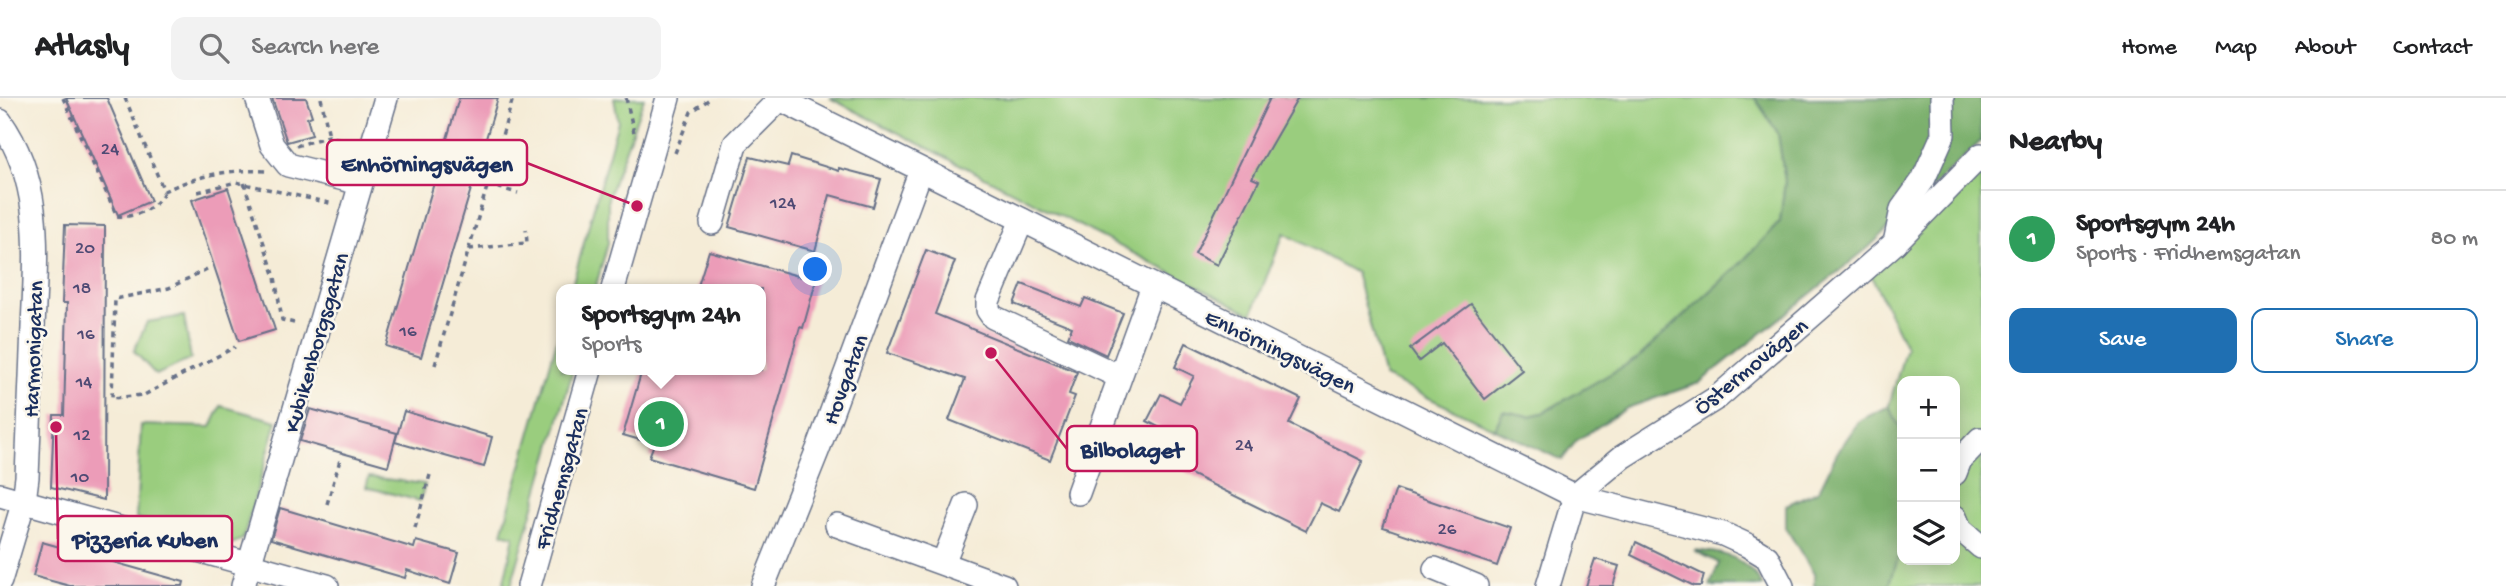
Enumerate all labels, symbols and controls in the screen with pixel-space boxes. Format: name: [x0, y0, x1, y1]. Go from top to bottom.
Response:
search box: [171, 17, 661, 80]
text: Atlasly: [35, 29, 129, 67]
icon: search: [195, 29, 233, 67]
text: Search here: [251, 33, 379, 64]
text: Home: [2121, 34, 2177, 63]
text: Map: [2215, 34, 2257, 63]
text: About: [2295, 34, 2355, 63]
text: Contact: [2393, 34, 2471, 63]
text: Nearby: [2009, 126, 2102, 161]
house number: 24: [101, 139, 119, 162]
callout: Enhörningsvägen: [327, 140, 527, 185]
text: Enhörningsvägen: [341, 152, 514, 181]
house number: 124: [769, 193, 796, 216]
text: Sportsgym 24h: [2076, 210, 2235, 241]
text: 1: [2027, 226, 2037, 253]
text: 80 m: [2431, 226, 2478, 253]
house number: 20: [75, 238, 95, 261]
text: Sports · Fridhemsgatan: [2076, 241, 2300, 268]
street label: Kubikenborgsgatan: [280, 250, 357, 436]
your location: [798, 252, 832, 286]
house number: 18: [72, 278, 91, 301]
street label: Harmonigatan: [20, 280, 51, 418]
popup: [556, 284, 766, 375]
text: Sportsgym 24h: [582, 301, 740, 332]
street label: Enhörningsvägen: [1199, 305, 1360, 401]
button: Save: [2009, 308, 2237, 373]
button: Share: [2251, 308, 2478, 373]
street label: Östermovägen: [1690, 314, 1815, 422]
house number: 16: [398, 321, 417, 344]
house number: 16: [76, 324, 95, 347]
street label: Hovgatan: [819, 331, 876, 429]
text: Sports: [582, 332, 641, 359]
house number: 14: [75, 372, 92, 395]
map controls: [1897, 376, 1960, 565]
button: +: [1897, 376, 1960, 439]
pin: 1: [638, 398, 684, 450]
street label: Fridhemsgatan: [530, 405, 597, 554]
house number: 12: [73, 425, 91, 448]
callout: Bilbolaget: [1067, 426, 1197, 471]
house number: 24: [1235, 435, 1253, 458]
text: Bilbolaget: [1080, 438, 1185, 467]
button: −: [1897, 439, 1960, 502]
house number: 10: [70, 467, 89, 490]
button: layers: [1897, 502, 1960, 565]
callout: Pizzeria Kuben: [58, 516, 232, 561]
house number: 26: [1438, 519, 1457, 542]
text: Pizzeria Kuben: [70, 528, 218, 557]

